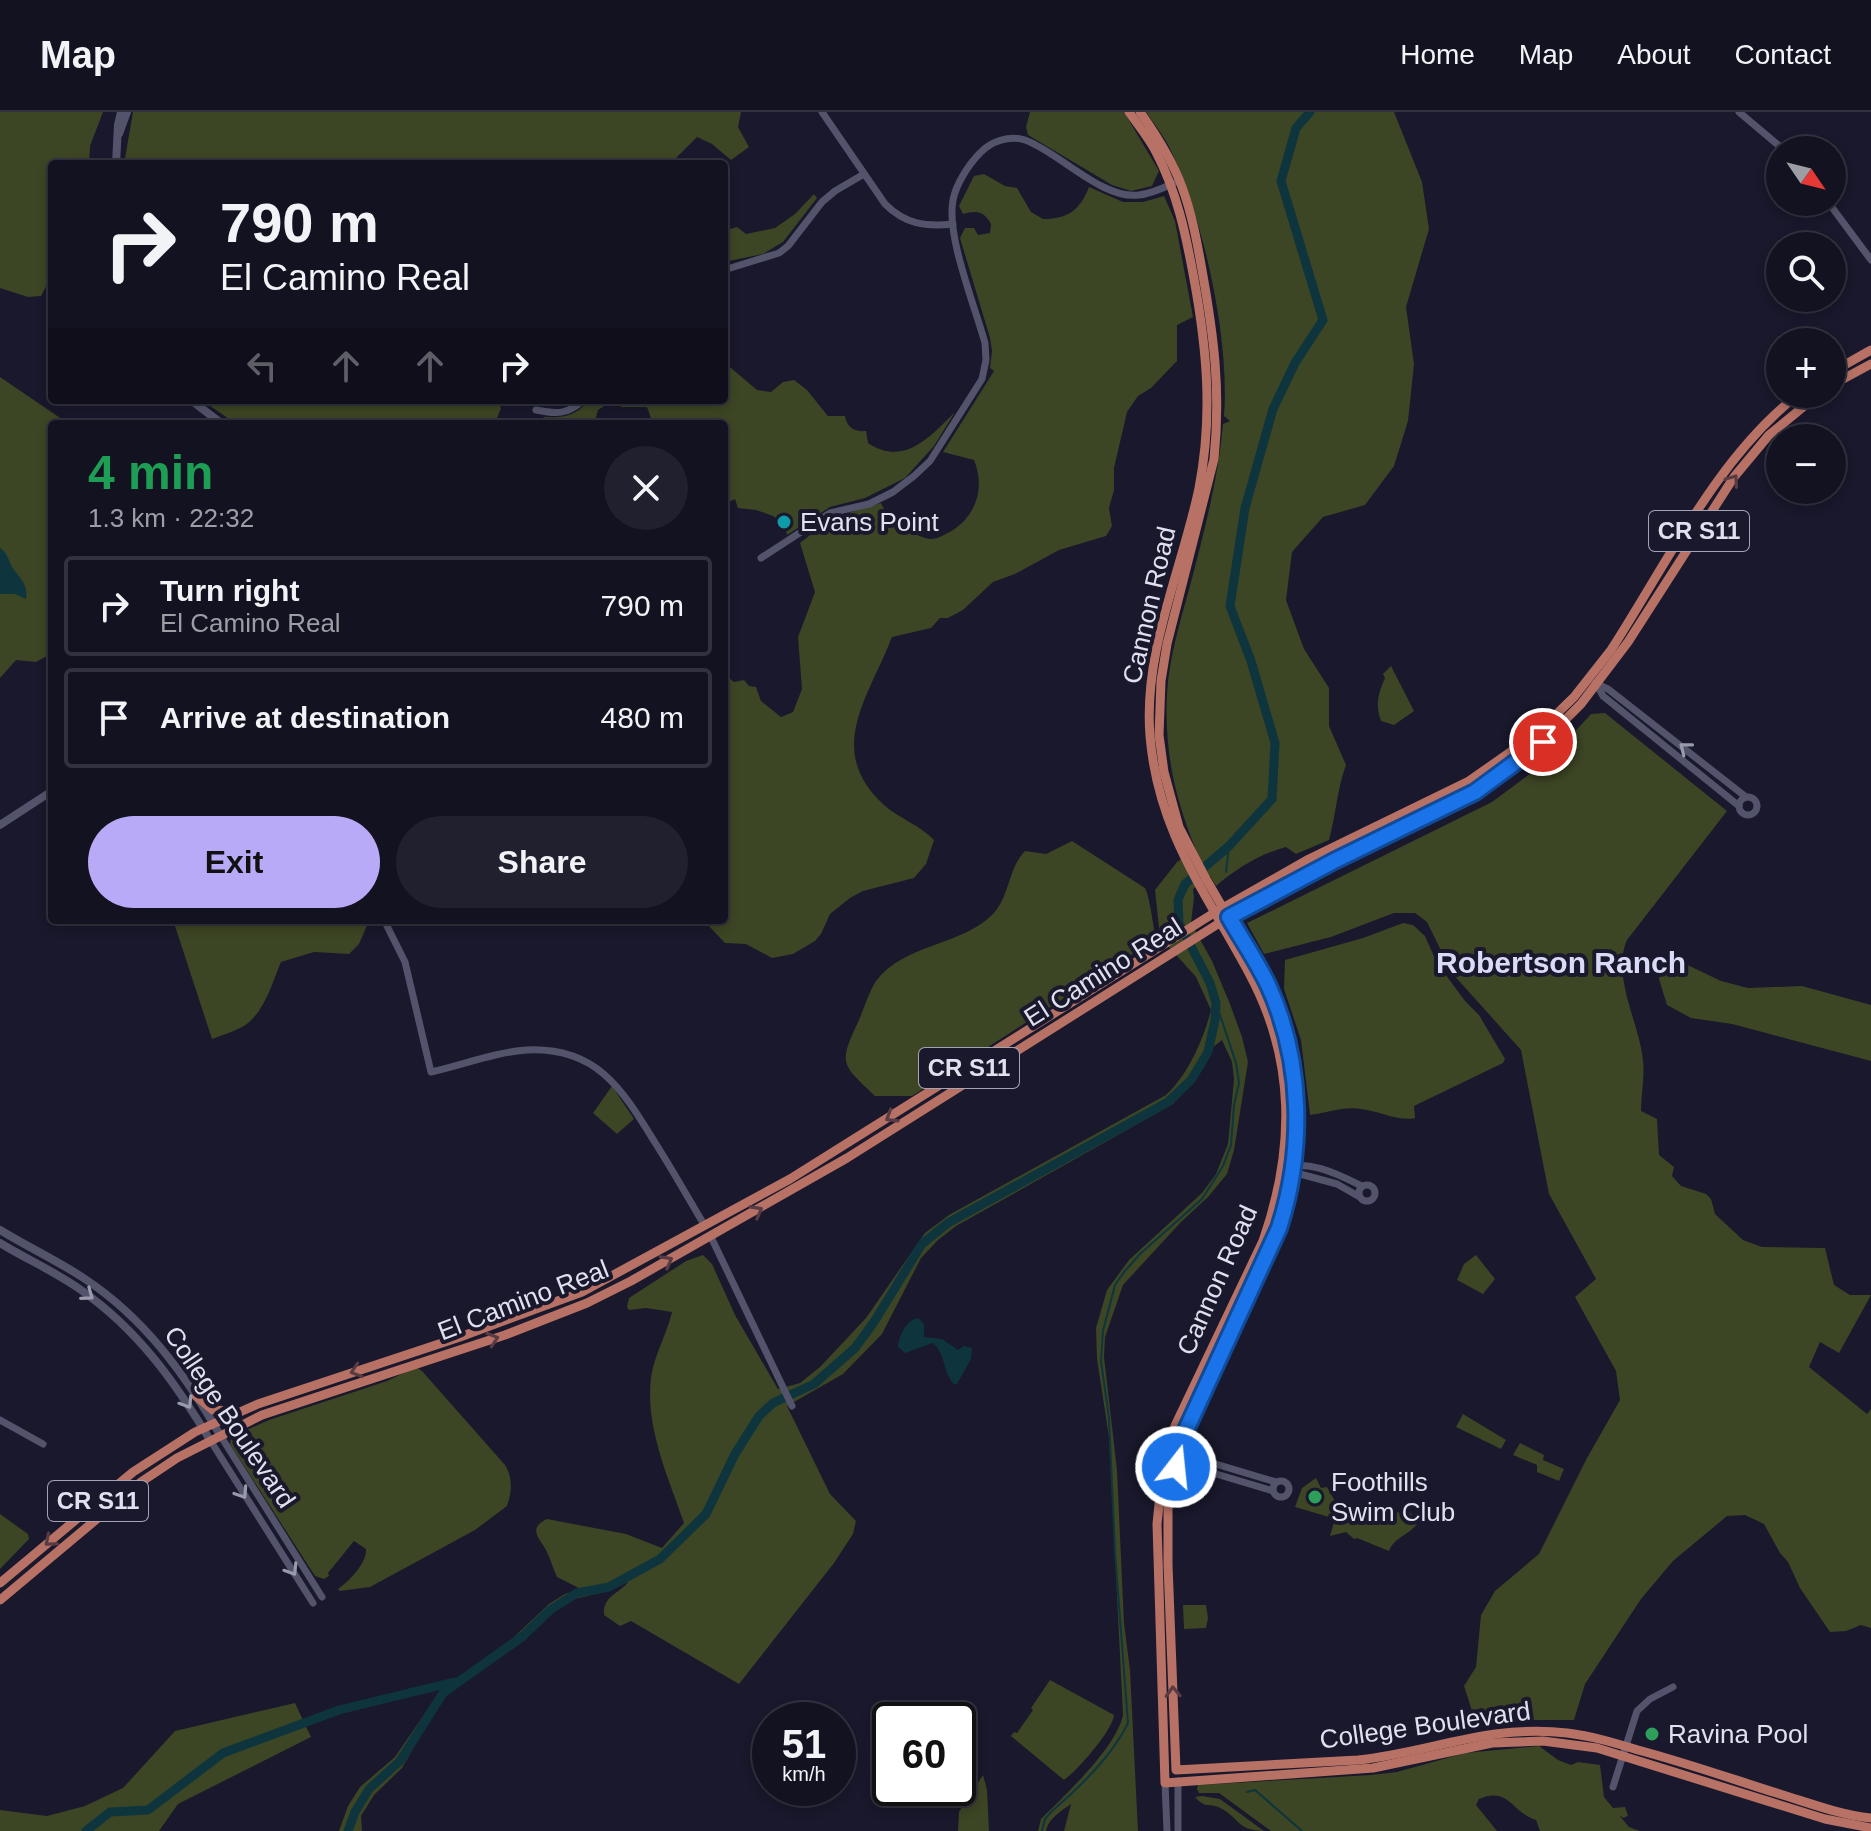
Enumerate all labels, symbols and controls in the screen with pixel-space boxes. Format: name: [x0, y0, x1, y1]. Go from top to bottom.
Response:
text: Map: [40, 34, 116, 76]
text: Home: [1400, 39, 1475, 70]
text: Map: [1519, 39, 1573, 70]
text: About: [1617, 39, 1691, 70]
text: Contact: [1735, 39, 1831, 70]
north arrow: [1766, 136, 1846, 216]
map controls: [1766, 136, 1846, 504]
text: 790 m: [220, 191, 379, 254]
icon: right: [88, 192, 192, 296]
button: search: [1766, 232, 1846, 312]
text: El Camino Real: [220, 257, 470, 298]
button: +: [1766, 328, 1846, 408]
icon: left: [240, 344, 284, 388]
icon: ahead: [324, 344, 368, 388]
icon: ahead: [408, 344, 452, 388]
icon: right: [492, 344, 536, 388]
button: −: [1766, 424, 1846, 504]
text: 4 min: [88, 446, 213, 499]
button: close: [604, 446, 688, 530]
one-way arrow: [1723, 474, 1738, 488]
text: 1.3 km · 22:32: [88, 503, 254, 533]
place label: Evans Point: [800, 507, 940, 537]
road number: CR S11: [1649, 511, 1749, 551]
marker: Evans Point: [775, 513, 793, 531]
street label: Cannon Road: [1116, 523, 1182, 687]
text: Turn right: [160, 574, 299, 607]
icon: right: [92, 584, 136, 628]
text: 790 m: [601, 589, 684, 622]
text: El Camino Real: [160, 608, 341, 638]
icon: arrive: [92, 696, 136, 740]
text: Arrive at destination: [160, 701, 450, 734]
text: 480 m: [601, 701, 684, 734]
pin: [1509, 708, 1577, 776]
icon: arrive: [1521, 720, 1565, 764]
one-way arrow: [1679, 744, 1694, 758]
button: Exit: [88, 816, 380, 908]
button: Share: [396, 816, 688, 908]
street label: El Camino Real: [1018, 911, 1188, 1033]
district label: Robertson Ranch: [1436, 946, 1686, 979]
road number: CR S11: [919, 1048, 1019, 1088]
one-way arrow: [885, 1107, 900, 1122]
street label: Cannon Road: [1171, 1201, 1263, 1359]
one-way arrow: [748, 1205, 763, 1221]
street label: El Camino Real: [433, 1254, 613, 1346]
one-way arrow: [658, 1255, 672, 1271]
one-way arrow: [79, 1285, 94, 1300]
street label: College Boulevard: [158, 1321, 302, 1513]
one-way arrow: [485, 1332, 499, 1348]
one-way arrow: [350, 1362, 364, 1378]
one-way arrow: [177, 1394, 193, 1409]
position arrow: [1134, 1425, 1218, 1509]
place label: Foothills Swim Club: [1331, 1467, 1455, 1527]
road number: CR S11: [48, 1481, 148, 1521]
one-way arrow: [233, 1485, 248, 1499]
marker: Foothills Swim Club: [1306, 1488, 1324, 1506]
one-way arrow: [45, 1531, 59, 1546]
one-way arrow: [282, 1561, 297, 1576]
one-way arrow: [1165, 1685, 1182, 1698]
street label: College Boulevard: [1318, 1695, 1532, 1755]
speed limit sign: 60: [872, 1702, 976, 1806]
place label: Ravina Pool: [1668, 1719, 1808, 1749]
text: 51: [782, 1722, 826, 1766]
marker: Ravina Pool: [1643, 1725, 1661, 1743]
text: km/h: [782, 1763, 826, 1785]

